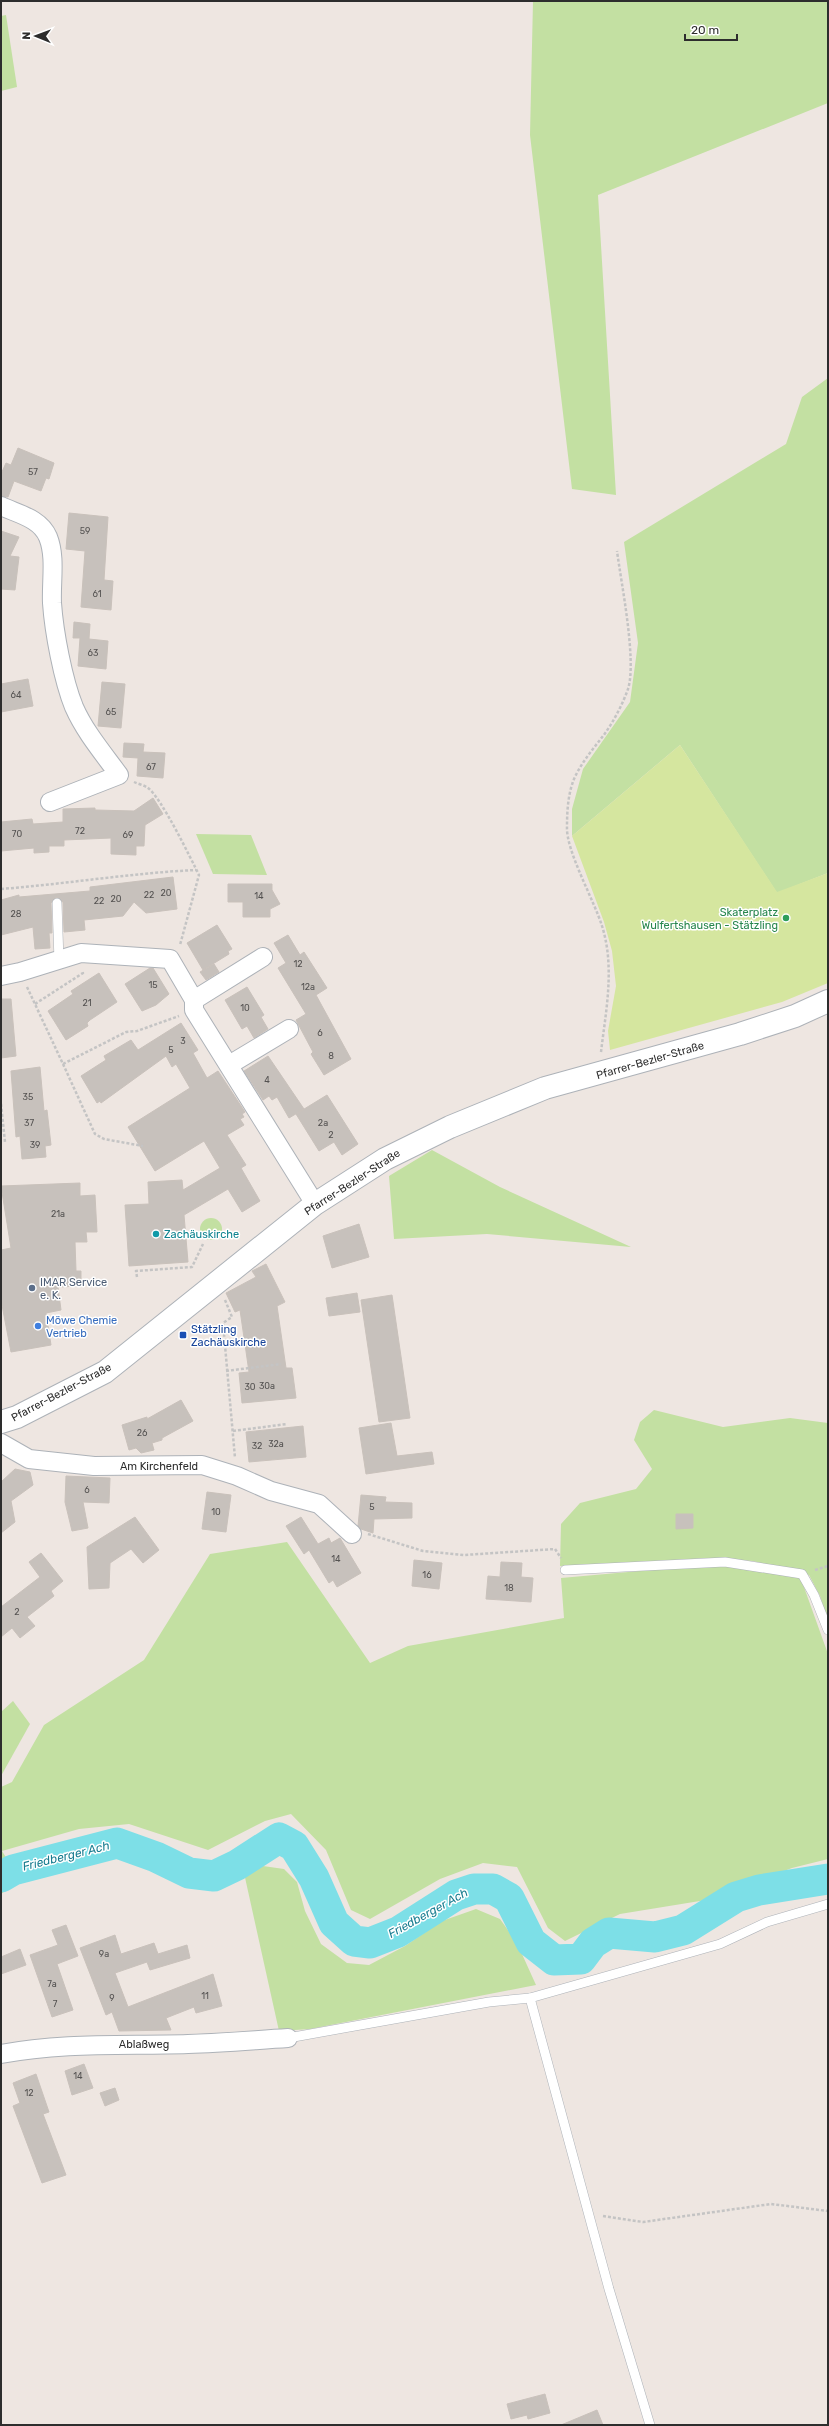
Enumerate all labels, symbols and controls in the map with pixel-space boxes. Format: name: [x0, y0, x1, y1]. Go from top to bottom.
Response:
north arrow: [16, 16, 56, 56]
scale bar: [685, 16, 737, 42]
text: 20 m: [691, 23, 719, 37]
text: N: [20, 32, 33, 40]
house number: 57: [28, 467, 38, 477]
house number: 59: [80, 526, 90, 536]
house number: 61: [92, 589, 102, 599]
house number: 63: [88, 648, 98, 658]
house number: 64: [10, 690, 22, 700]
house number: 65: [106, 707, 116, 717]
house number: 67: [146, 762, 156, 772]
house number: 72: [75, 826, 85, 836]
house number: 70: [12, 829, 22, 839]
house number: 69: [123, 830, 133, 840]
house number: 20: [161, 888, 172, 898]
house number: 22: [144, 890, 154, 900]
house number: 14: [254, 891, 264, 901]
house number: 20: [111, 894, 122, 904]
house number: 22: [94, 896, 104, 906]
place label: Skaterplatz Wulfertshausen - Stätzling: [641, 906, 778, 932]
house number: 28: [10, 909, 22, 919]
marker: Skaterplatz Wulfertshausen - Stätzling: [781, 913, 791, 923]
house number: 12: [293, 959, 303, 969]
house number: 15: [148, 980, 158, 990]
house number: 12a: [301, 982, 315, 992]
house number: 21: [82, 998, 92, 1008]
house number: 10: [240, 1003, 250, 1013]
house number: 6: [317, 1028, 323, 1038]
house number: 3: [180, 1036, 186, 1046]
street label: Pfarrer-Bezler-Straße: [595, 1039, 705, 1082]
house number: 5: [168, 1045, 174, 1055]
house number: 8: [328, 1051, 334, 1061]
house number: 4: [264, 1075, 270, 1085]
house number: 35: [23, 1092, 33, 1102]
house number: 37: [24, 1118, 34, 1128]
house number: 2a: [318, 1118, 328, 1128]
house number: 2: [328, 1130, 334, 1140]
house number: 39: [30, 1140, 40, 1150]
street label: Pfarrer-Bezler-Straße: [302, 1147, 403, 1218]
house number: 21a: [51, 1209, 65, 1219]
place label: Zachäuskirche: [164, 1228, 239, 1241]
marker: Zachäuskirche: [151, 1229, 161, 1239]
place label: IMAR Service e. K.: [40, 1276, 107, 1302]
marker: IMAR Service e. K.: [27, 1283, 37, 1293]
place label: Möwe Chemie Vertrieb: [46, 1314, 117, 1340]
marker: Möwe Chemie Vertrieb: [33, 1321, 43, 1331]
place label: Stätzling Zachäuskirche: [191, 1323, 266, 1349]
marker: Stätzling Zachäuskirche: [178, 1330, 188, 1340]
street label: Pfarrer-Bezler-Straße: [9, 1361, 113, 1424]
house number: 30a: [259, 1381, 275, 1391]
house number: 30: [244, 1382, 256, 1392]
house number: 26: [137, 1428, 148, 1438]
house number: 32a: [268, 1439, 284, 1449]
house number: 32: [252, 1441, 262, 1451]
street label: Am Kirchenfeld: [120, 1460, 198, 1473]
house number: 6: [84, 1485, 90, 1495]
house number: 5: [369, 1502, 375, 1512]
house number: 10: [211, 1507, 221, 1517]
house number: 14: [331, 1554, 341, 1564]
house number: 16: [422, 1570, 432, 1580]
house number: 18: [504, 1583, 514, 1593]
house number: 2: [14, 1607, 20, 1617]
water label: Friedberger Ach: [21, 1838, 111, 1874]
water label: Friedberger Ach: [386, 1885, 470, 1941]
house number: 9a: [99, 1949, 109, 1959]
house number: 7a: [47, 1979, 57, 1989]
house number: 11: [201, 1991, 209, 2001]
house number: 9: [109, 1993, 115, 2003]
house number: 7: [53, 1999, 58, 2009]
street label: Ablaßweg: [119, 2038, 169, 2051]
house number: 14: [73, 2071, 83, 2081]
house number: 12: [24, 2088, 34, 2098]

